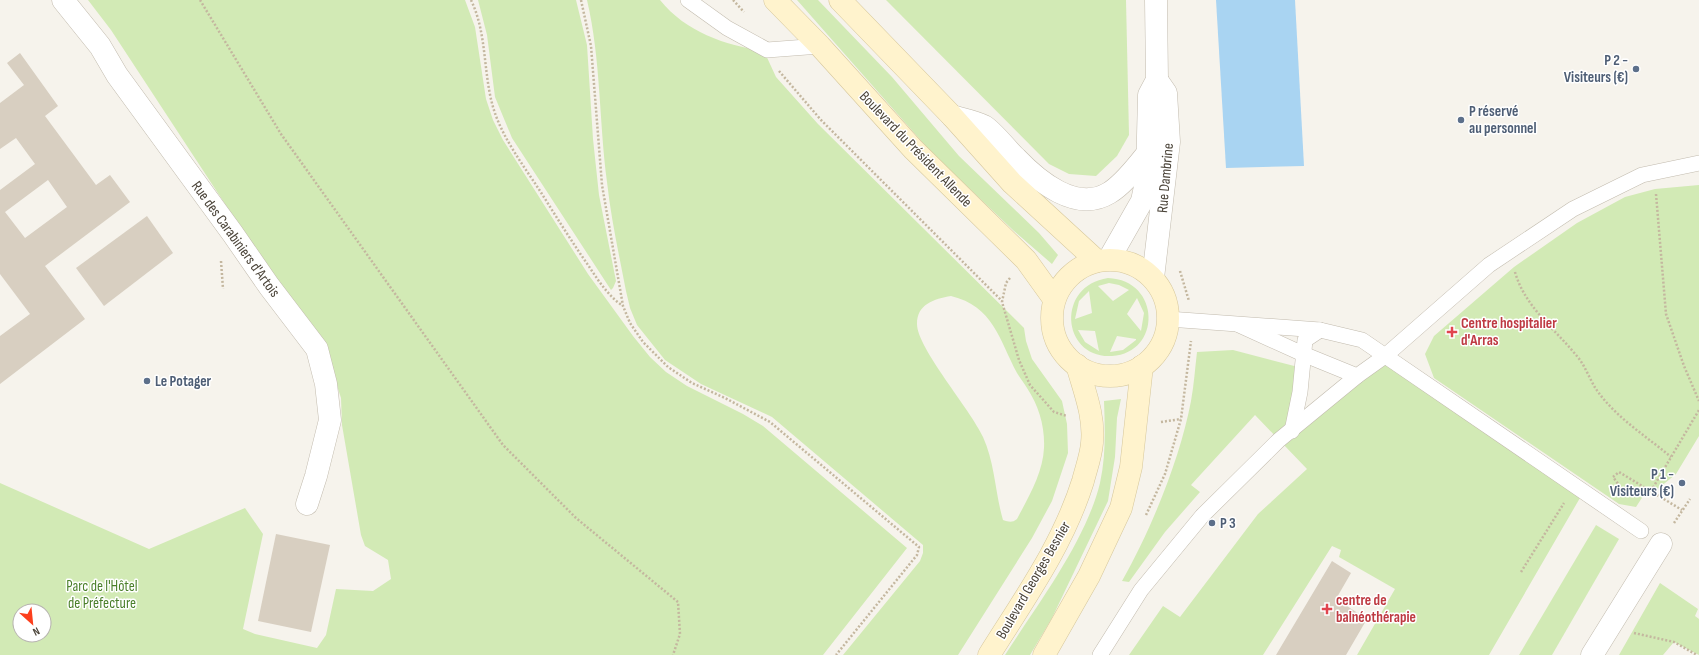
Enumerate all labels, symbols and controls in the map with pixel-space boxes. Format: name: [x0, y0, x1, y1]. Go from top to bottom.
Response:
place label: P 2 - Visiteurs (€): [1564, 51, 1628, 87]
marker: P 2 - Visiteurs (€): [1631, 64, 1641, 74]
street label: Boulevard du Président Allende: [855, 87, 976, 211]
place label: P réservé au personnel: [1469, 102, 1537, 138]
marker: P réservé au personnel: [1456, 115, 1466, 125]
street label: Rue Dambrine: [1153, 142, 1178, 214]
street label: Rue des Carabiniers d'Artois: [187, 177, 284, 301]
place label: Centre hospitalier d'Arras: [1461, 314, 1557, 350]
marker: Centre hospitalier d'Arras: [1446, 326, 1458, 338]
place label: Le Potager: [155, 372, 212, 391]
marker: Le Potager: [142, 376, 152, 386]
place label: P 1 - Visiteurs (€): [1610, 465, 1674, 501]
marker: P 1 - Visiteurs (€): [1677, 478, 1687, 488]
place label: P 3: [1220, 514, 1236, 533]
street label: Boulevard Georges Besnier: [992, 517, 1075, 643]
marker: P 3: [1207, 518, 1217, 528]
park label: Parc de l'Hôtel de Préfecture: [66, 577, 138, 613]
place label: centre de balnéothérapie: [1336, 591, 1416, 627]
north arrow: [12, 603, 52, 643]
marker: centre de balnéothérapie: [1321, 603, 1333, 615]
text: N: [31, 624, 42, 639]

